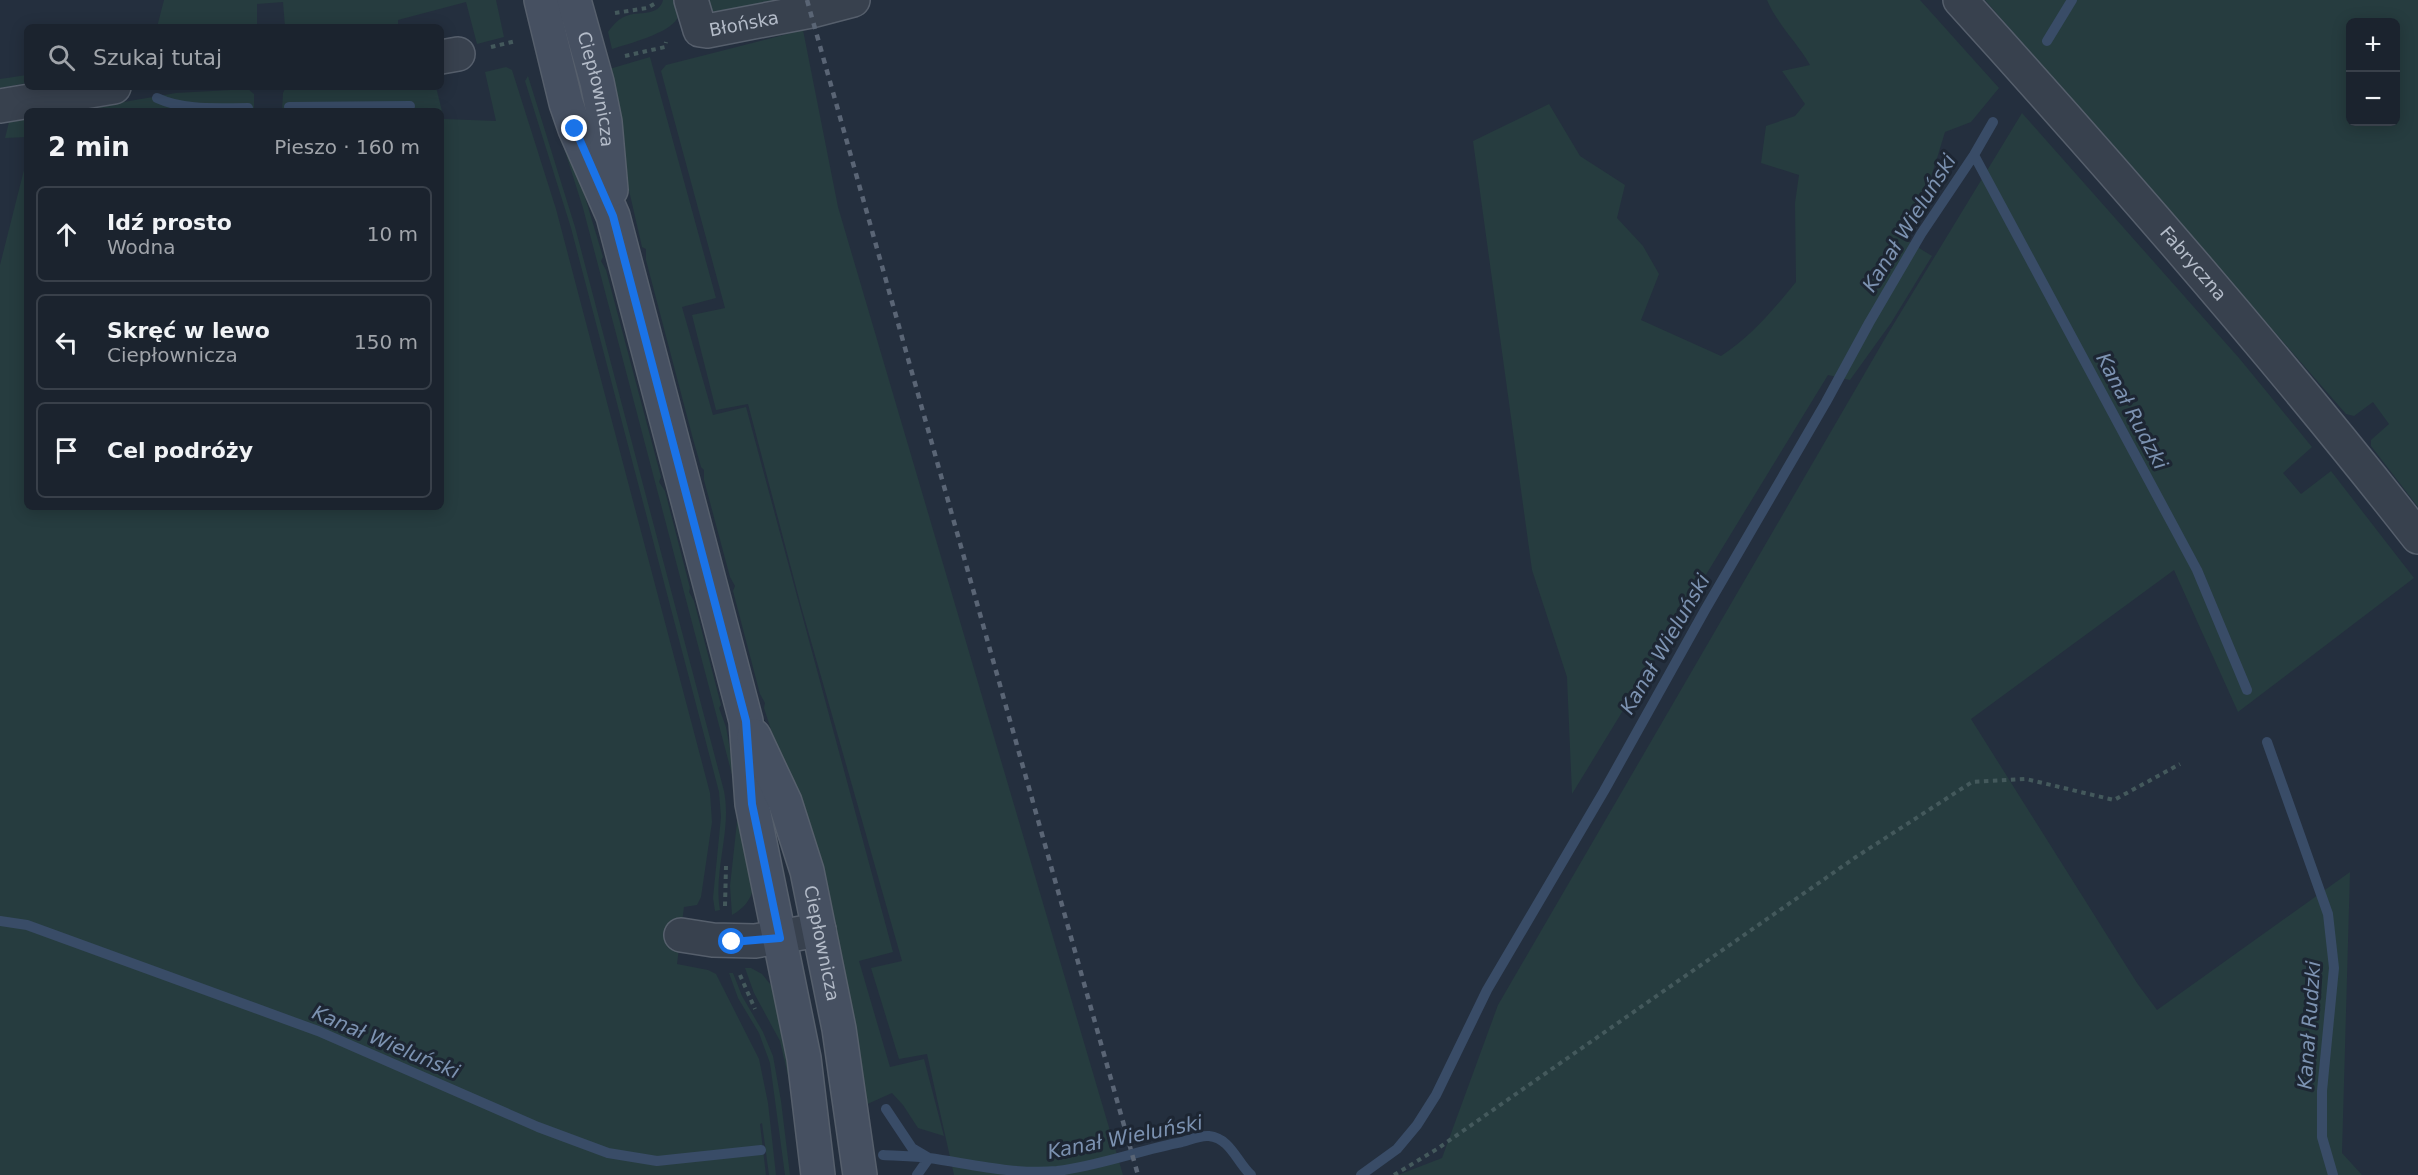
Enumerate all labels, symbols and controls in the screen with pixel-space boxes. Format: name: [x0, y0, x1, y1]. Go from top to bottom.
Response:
street label: Błońska: [707, 6, 780, 40]
map controls: [2346, 18, 2400, 126]
button: +: [2346, 18, 2400, 72]
search box: [24, 24, 444, 90]
street label: Ciepłownicza: [573, 29, 618, 148]
icon: search: [45, 41, 78, 74]
text: Szukaj tutaj: [93, 45, 222, 70]
button: −: [2346, 72, 2400, 126]
route end: [561, 115, 587, 141]
text: 2 min: [48, 132, 130, 162]
text: Pieszo · 160 m: [274, 135, 420, 159]
water label: Kanał Wieluński: [1857, 149, 1961, 296]
text: Idź prosto: [107, 210, 232, 235]
icon: ahead: [50, 218, 83, 251]
text: 10 m: [367, 222, 418, 246]
street label: Fabryczna: [2156, 222, 2231, 305]
text: Wodna: [107, 235, 175, 259]
text: Skręć w lewo: [107, 318, 270, 343]
icon: left: [50, 326, 83, 359]
text: 150 m: [354, 330, 418, 354]
text: Ciepłownicza: [107, 343, 238, 367]
water label: Kanał Rudzki: [2091, 349, 2173, 474]
icon: arrive: [50, 434, 83, 467]
text: Cel podróży: [107, 438, 253, 463]
water label: Kanał Wieluński: [1615, 569, 1715, 718]
street label: Ciepłownicza: [800, 883, 844, 1003]
route start: [718, 928, 744, 954]
water label: Kanał Rudzki: [2293, 960, 2325, 1090]
water label: Kanał Wieluński: [309, 1000, 464, 1084]
water label: Kanał Wieluński: [1045, 1110, 1205, 1164]

